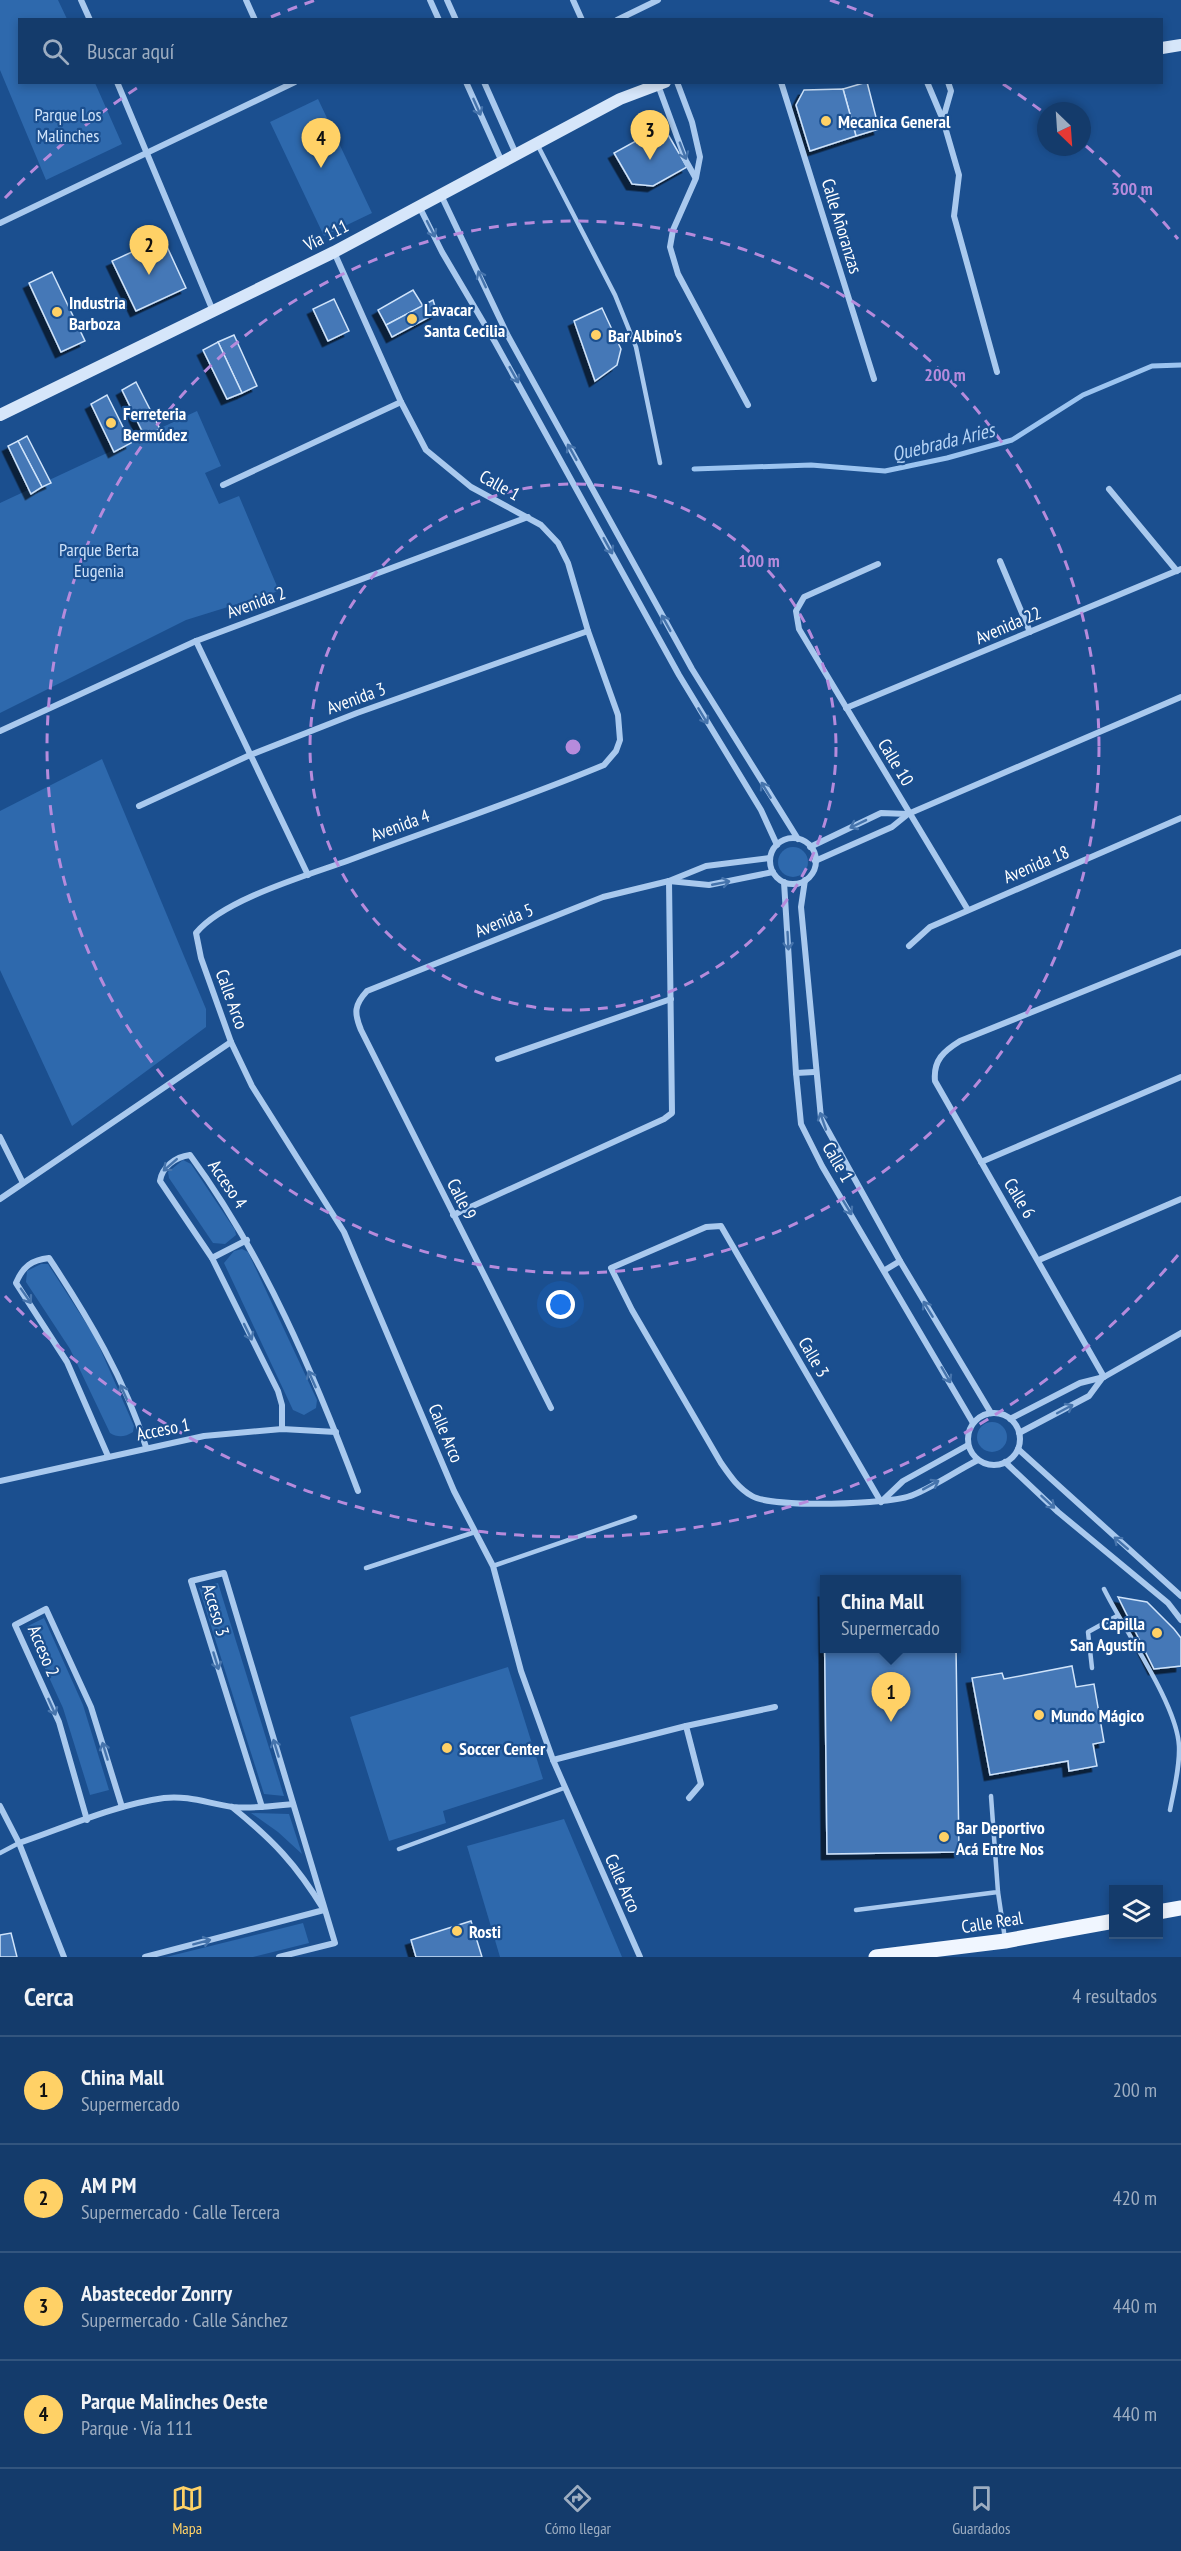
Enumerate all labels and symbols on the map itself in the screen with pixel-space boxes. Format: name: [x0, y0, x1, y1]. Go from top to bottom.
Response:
one-way arrow: [472, 97, 483, 115]
north arrow: [1037, 102, 1091, 156]
park label: Parque Los Malinches: [34, 103, 102, 147]
pin: 3: [630, 110, 670, 160]
place label: Mecanica General: [838, 110, 951, 133]
marker: Mecanica General: [819, 114, 833, 128]
pin: 4: [302, 118, 340, 168]
one-way arrow: [678, 142, 689, 160]
street label: Calle Añoranzas: [817, 176, 867, 276]
text: 300 m: [1111, 177, 1153, 200]
street label: Vía 111: [299, 214, 352, 256]
one-way arrow: [425, 220, 437, 238]
pin: 2: [130, 226, 168, 275]
one-way arrow: [475, 271, 487, 289]
place label: Industria Barboza: [69, 291, 126, 335]
place label: Lavacar Santa Cecilia: [424, 298, 505, 342]
marker: Industria Barboza: [50, 305, 64, 319]
marker: Lavacar Santa Cecilia: [405, 312, 419, 326]
place label: Bar Albino's: [608, 324, 682, 347]
marker: Bar Albino's: [589, 328, 603, 342]
text: 200 m: [924, 363, 966, 386]
one-way arrow: [509, 366, 520, 384]
place label: Ferreteria Bermúdez: [123, 402, 187, 446]
marker: Ferreteria Bermúdez: [104, 416, 118, 430]
water label: Quebrada Aries: [889, 416, 999, 467]
one-way arrow: [566, 444, 578, 461]
street label: Calle 1: [476, 465, 524, 505]
one-way arrow: [602, 537, 614, 554]
park label: Parque Berta Eugenia: [59, 538, 139, 582]
text: 100 m: [738, 549, 780, 572]
street label: Avenida 2: [223, 581, 289, 623]
street label: Avenida 22: [972, 601, 1044, 649]
one-way arrow: [660, 614, 671, 632]
street label: Avenida 3: [323, 677, 389, 719]
one-way arrow: [698, 707, 710, 724]
street label: Calle 10: [873, 734, 919, 790]
centre of rings: [563, 737, 583, 757]
one-way arrow: [759, 782, 771, 799]
street label: Avenida 4: [367, 804, 433, 846]
one-way arrow: [849, 818, 867, 830]
street label: Avenida 18: [1000, 840, 1072, 888]
one-way arrow: [711, 877, 730, 888]
street label: Avenida 5: [471, 898, 537, 942]
one-way arrow: [783, 930, 794, 950]
street label: Calle Arco: [211, 966, 253, 1032]
one-way arrow: [817, 1112, 828, 1131]
street label: Calle 1: [817, 1138, 859, 1186]
street label: Acceso 4: [203, 1155, 253, 1213]
one-way arrow: [163, 1158, 178, 1172]
street label: Calle 6: [999, 1174, 1041, 1222]
street label: Calle 9: [442, 1175, 482, 1223]
one-way arrow: [841, 1198, 853, 1215]
one-way arrow: [20, 1287, 32, 1303]
your location: [546, 1290, 575, 1319]
one-way arrow: [922, 1301, 934, 1318]
one-way arrow: [243, 1322, 254, 1340]
street label: Calle 3: [793, 1333, 835, 1381]
one-way arrow: [940, 1366, 952, 1383]
one-way arrow: [306, 1370, 317, 1389]
one-way arrow: [118, 1385, 130, 1403]
street label: Calle Arco: [423, 1400, 469, 1466]
one-way arrow: [1055, 1403, 1073, 1414]
street label: Acceso 1: [134, 1413, 192, 1445]
one-way arrow: [922, 1479, 939, 1491]
one-way arrow: [1040, 1495, 1055, 1509]
one-way arrow: [1113, 1537, 1129, 1550]
street label: Acceso 3: [197, 1581, 235, 1639]
place label: Capilla San Agustín: [1070, 1612, 1145, 1656]
street label: Acceso 2: [23, 1622, 65, 1680]
marker: Capilla San Agustín: [1150, 1626, 1164, 1640]
one-way arrow: [211, 1651, 222, 1670]
pin: 1: [872, 1672, 910, 1722]
one-way arrow: [46, 1697, 58, 1715]
place label: Mundo Mágico: [1051, 1704, 1144, 1727]
marker: Mundo Mágico: [1032, 1708, 1046, 1722]
place label: Soccer Center: [459, 1737, 546, 1760]
one-way arrow: [270, 1739, 281, 1758]
marker: Soccer Center: [440, 1741, 454, 1755]
one-way arrow: [99, 1742, 110, 1761]
place label: Bar Deportivo Acá Entre Nos: [955, 1816, 1045, 1860]
marker: Bar Deportivo Acá Entre Nos: [937, 1830, 951, 1844]
street label: Calle Arco: [600, 1850, 646, 1916]
street label: Calle Real: [960, 1906, 1025, 1938]
place label: Rosti: [469, 1920, 501, 1943]
marker: Rosti: [450, 1924, 464, 1938]
one-way arrow: [192, 1936, 211, 1947]

